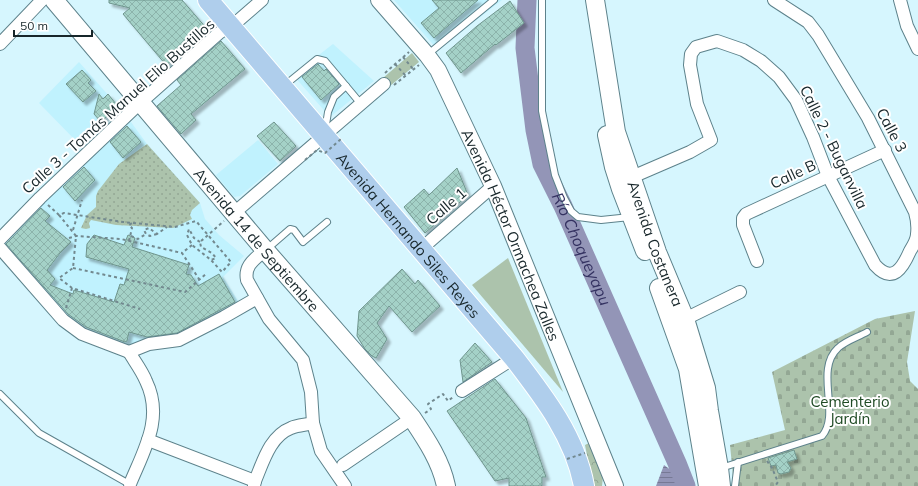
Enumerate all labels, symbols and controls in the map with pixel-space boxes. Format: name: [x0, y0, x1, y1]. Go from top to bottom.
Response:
scale bar: [14, 12, 92, 38]
street label: Calle 3 - Tomás Manuel Elio Bustillos: [18, 14, 218, 198]
text: 50 m: [20, 18, 48, 33]
street label: Calle 2 - Buganvilla: [796, 82, 872, 212]
street label: Calle 3: [873, 105, 911, 155]
street label: Avenida Héctor Ormachea Zalles: [458, 126, 564, 344]
street label: Avenida Hernando Siles Reyes: [333, 148, 485, 322]
street label: Calle B: [767, 155, 819, 193]
street label: Avenida 14 de Septiembre: [190, 164, 324, 315]
street label: Avenida Costanera: [624, 178, 688, 309]
street label: Calle 1: [422, 183, 470, 229]
water label: Río Choqueyapu: [548, 189, 616, 308]
park label: Cementerio Jardín: [811, 392, 889, 428]

